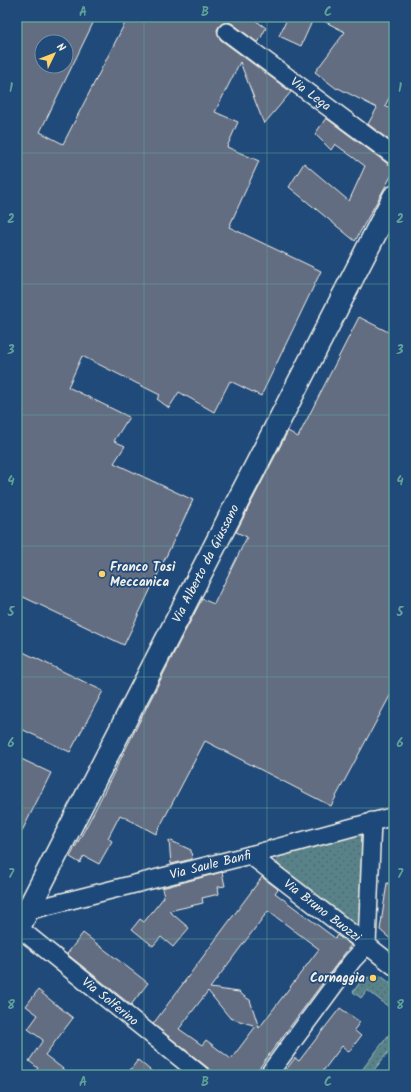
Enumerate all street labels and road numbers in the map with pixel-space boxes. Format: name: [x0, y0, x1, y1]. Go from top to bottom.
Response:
street label: Via Lega: [286, 72, 335, 116]
street label: Via Alberto da Giussano: [166, 501, 245, 627]
street label: Via Saule Banfi: [167, 845, 253, 885]
street label: Via Bruno Buozzi: [279, 874, 366, 948]
street label: Via Solferino: [77, 972, 143, 1031]

